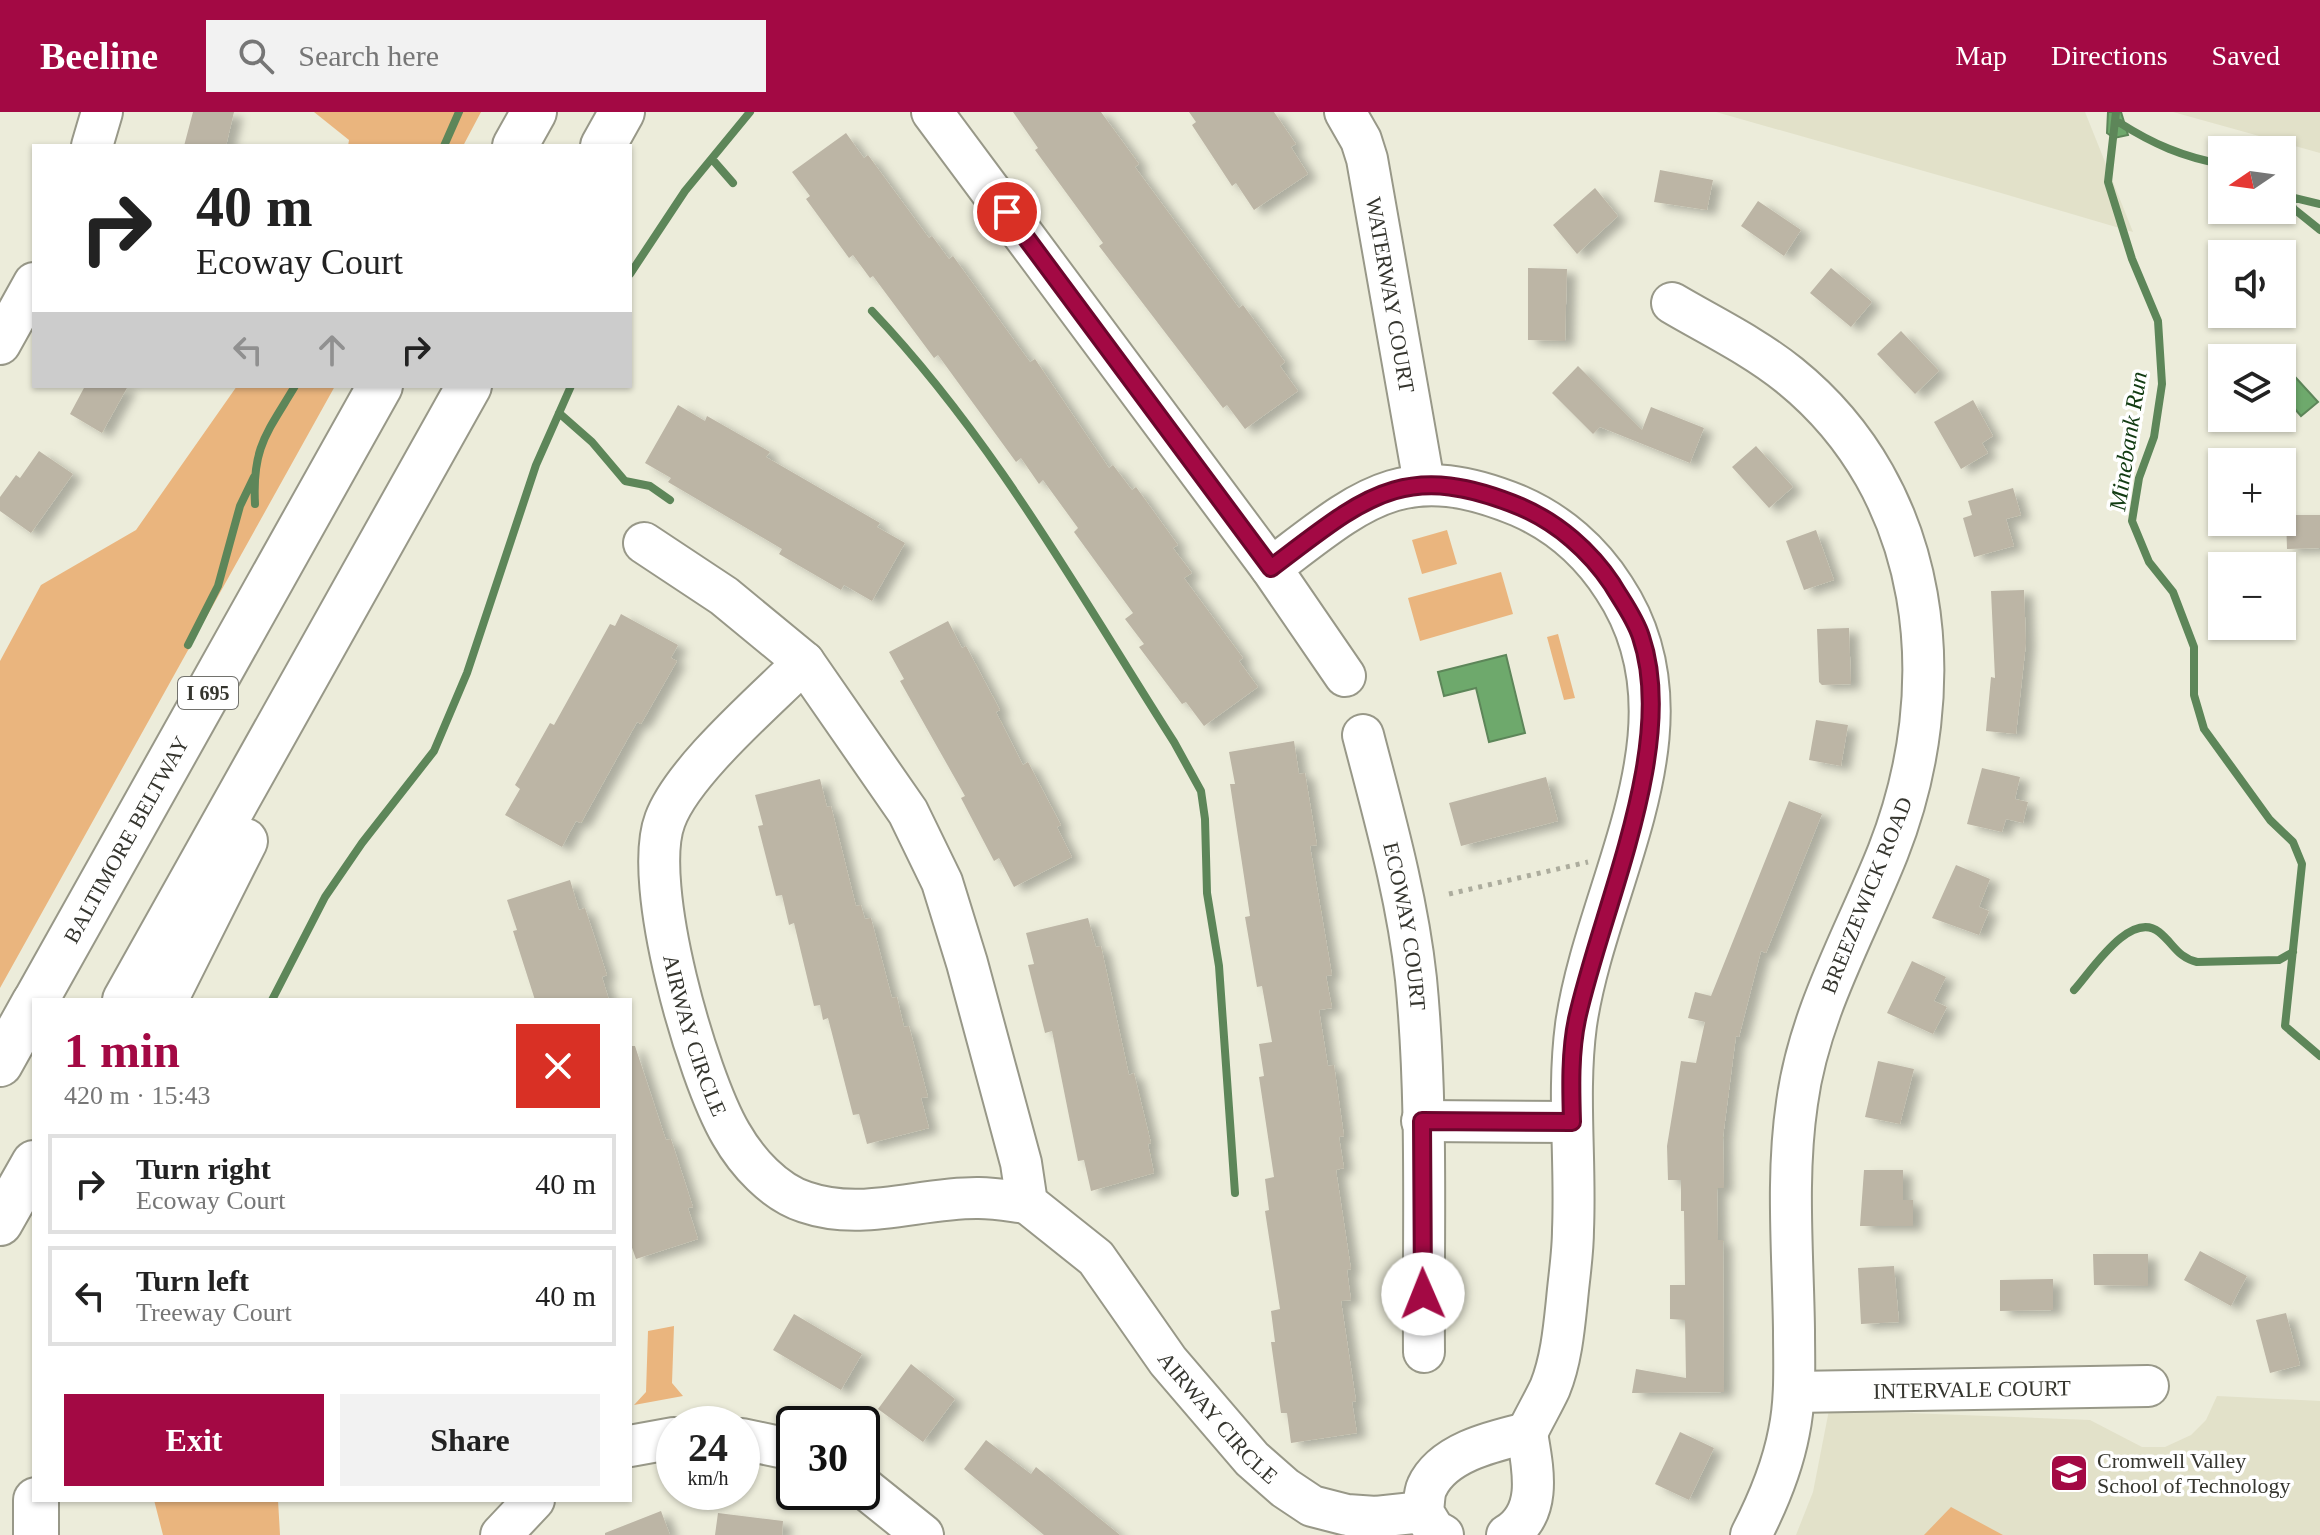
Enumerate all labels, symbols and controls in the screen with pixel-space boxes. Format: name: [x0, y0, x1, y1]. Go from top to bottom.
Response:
search box: [206, 20, 766, 92]
icon: search: [234, 34, 278, 78]
text: Beeline: [40, 35, 158, 77]
text: Search here: [298, 39, 439, 72]
text: Map: [1956, 40, 2007, 71]
text: Directions: [2051, 40, 2168, 71]
text: Saved: [2212, 40, 2280, 71]
north arrow: [2208, 136, 2296, 224]
map controls: [2208, 136, 2296, 640]
icon: right: [64, 176, 168, 280]
text: 40 m: [196, 176, 313, 238]
pin: [973, 178, 1041, 246]
icon: arrive: [985, 190, 1029, 234]
street label: WATERWAY COURT: [1361, 195, 1420, 395]
button: sound: [2208, 240, 2296, 328]
text: Ecoway Court: [196, 242, 403, 282]
icon: left: [226, 328, 270, 372]
icon: ahead: [310, 328, 354, 372]
icon: right: [394, 328, 438, 372]
button: layers: [2208, 344, 2296, 432]
water label: Minebank Run: [2104, 370, 2152, 513]
button: +: [2208, 448, 2296, 536]
button: −: [2208, 552, 2296, 640]
road number: I 695: [178, 677, 238, 709]
street label: BALTIMORE BELTWAY: [59, 732, 194, 947]
street label: BREEZEWICK ROAD: [1816, 793, 1917, 997]
street label: ECOWAY COURT: [1378, 840, 1431, 1012]
street label: AIRWAY CIRCLE: [658, 952, 732, 1120]
text: 1 min: [64, 1024, 180, 1077]
button: close: [516, 1024, 600, 1108]
text: 420 m · 15:43: [64, 1081, 211, 1110]
text: Turn right: [136, 1152, 271, 1185]
icon: right: [68, 1162, 112, 1206]
text: 40 m: [535, 1167, 596, 1200]
text: Ecoway Court: [136, 1186, 285, 1215]
position arrow: [1381, 1252, 1465, 1336]
text: Turn left: [136, 1264, 249, 1297]
icon: left: [68, 1274, 112, 1318]
text: 40 m: [535, 1279, 596, 1312]
text: Treeway Court: [136, 1298, 292, 1327]
street label: AIRWAY CIRCLE: [1153, 1347, 1283, 1489]
street label: INTERVALE COURT: [1873, 1375, 2072, 1404]
button: Exit: [64, 1394, 324, 1486]
button: Share: [340, 1394, 600, 1486]
speed limit sign: 30: [776, 1406, 880, 1510]
text: 24: [688, 1425, 728, 1470]
place label: Cromwell Valley School of Technology: [2097, 1448, 2291, 1498]
school or university icon: Cromwell Valley School of Technology: [2048, 1452, 2090, 1494]
text: km/h: [687, 1467, 729, 1489]

